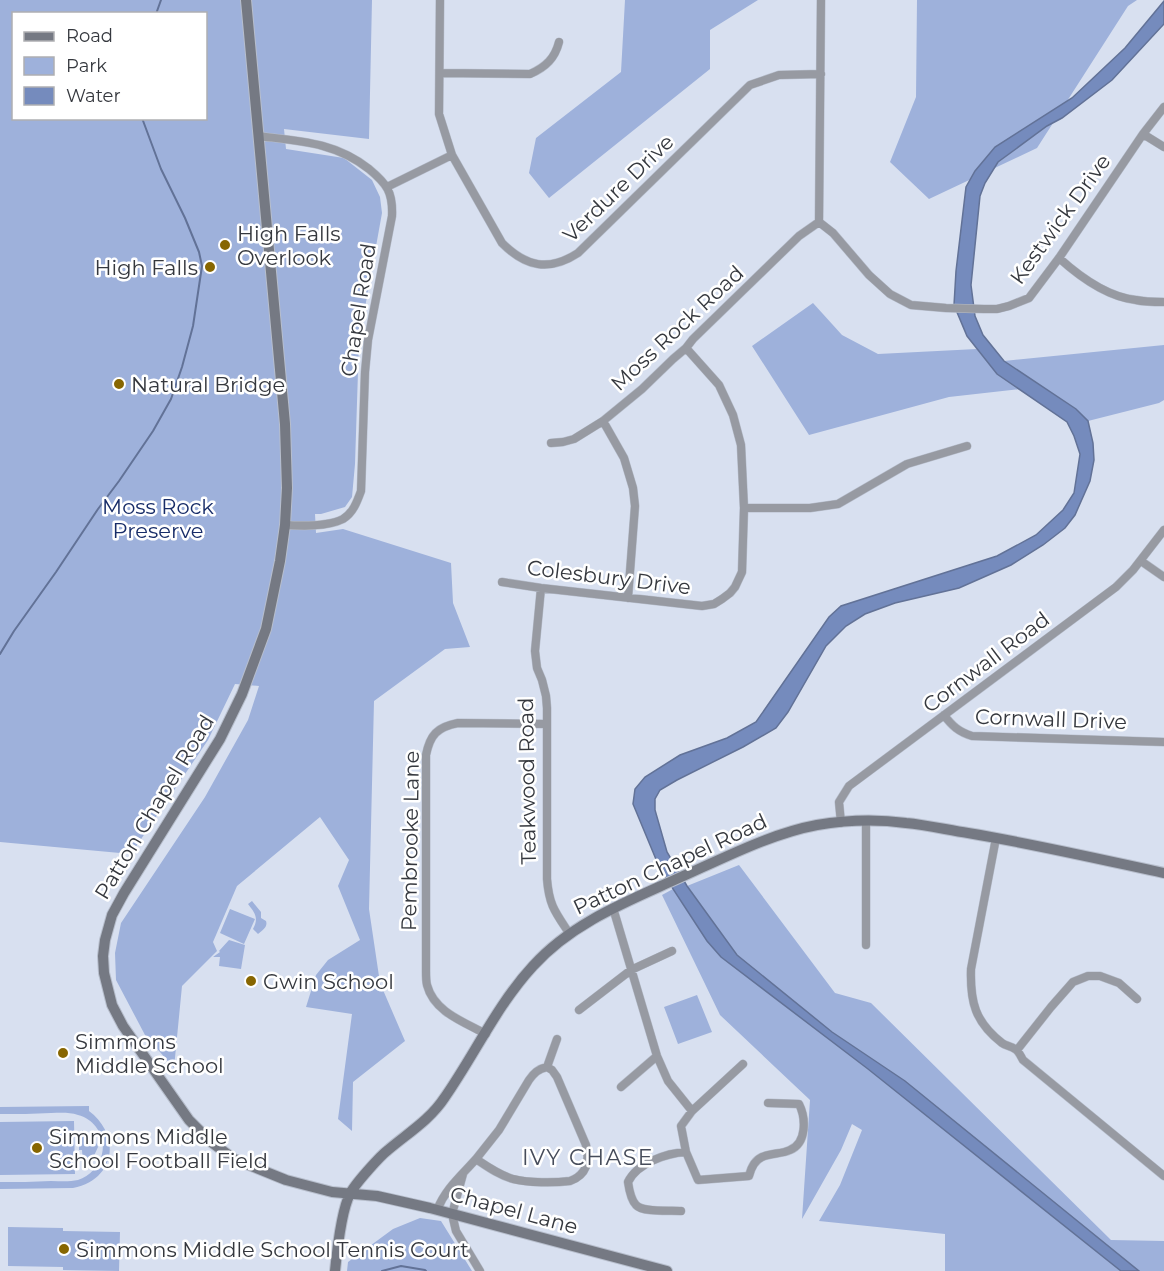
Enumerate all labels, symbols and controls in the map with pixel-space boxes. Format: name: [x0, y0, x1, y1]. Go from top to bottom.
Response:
legend: [12, 12, 207, 120]
text: Road: [66, 25, 113, 47]
text: Park: [66, 55, 107, 77]
text: Water: [66, 85, 121, 107]
street label: Verdure Drive: [558, 129, 678, 247]
street label: Kestwick Drive: [1004, 149, 1116, 289]
place label: High Falls Overlook: [237, 221, 341, 270]
marker: High Falls Overlook: [218, 238, 232, 252]
street label: Chapel Road: [335, 242, 381, 378]
place label: High Falls: [94, 255, 198, 280]
marker: High Falls: [203, 260, 217, 274]
street label: Moss Rock Road: [606, 260, 748, 396]
place label: Natural Bridge: [131, 372, 285, 397]
marker: Natural Bridge: [112, 377, 126, 391]
park label: Moss Rock Preserve: [102, 494, 214, 543]
street label: Colesbury Drive: [526, 555, 692, 599]
street label: Cornwall Road: [918, 606, 1054, 718]
street label: Teakwood Road: [513, 697, 541, 865]
street label: Cornwall Drive: [975, 704, 1127, 734]
street label: Patton Chapel Road: [89, 710, 219, 904]
street label: Pembrooke Lane: [396, 751, 424, 931]
street label: Patton Chapel Road: [569, 808, 771, 920]
place label: Gwin School: [263, 969, 394, 994]
marker: Gwin School: [244, 974, 258, 988]
place label: Simmons Middle School: [75, 1029, 224, 1078]
marker: Simmons Middle School: [56, 1046, 70, 1060]
place label: Simmons Middle School Football Field: [49, 1124, 268, 1173]
marker: Simmons Middle School Football Field: [30, 1141, 44, 1155]
district label: IVY CHASE: [522, 1144, 654, 1171]
street label: Chapel Lane: [447, 1181, 581, 1239]
place label: Simmons Middle School Tennis Court: [76, 1237, 469, 1262]
marker: Simmons Middle School Tennis Court: [57, 1242, 71, 1256]

